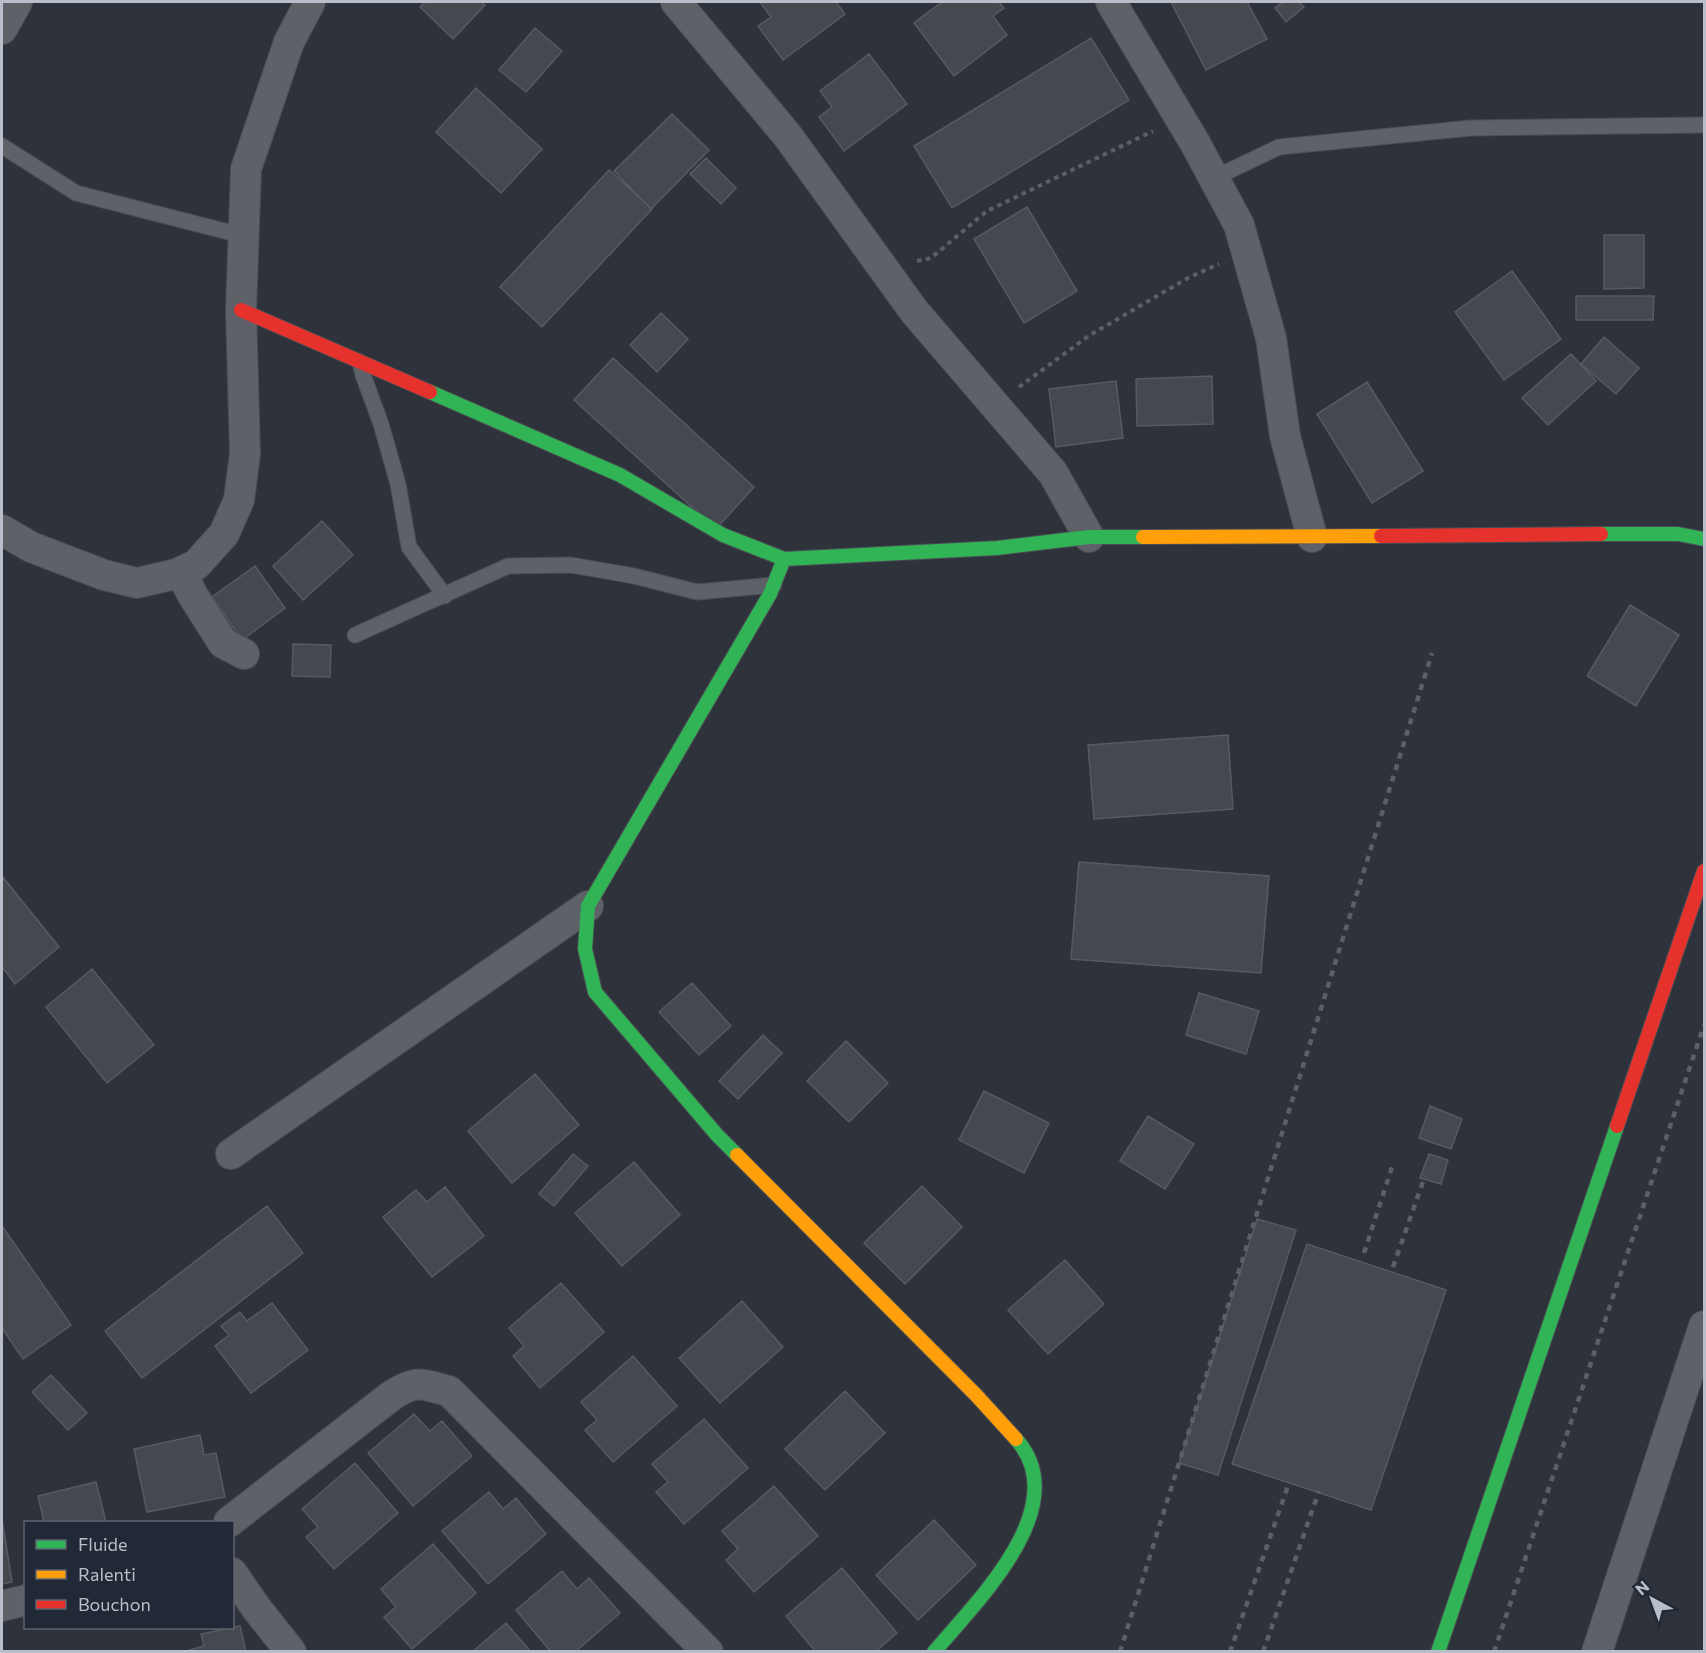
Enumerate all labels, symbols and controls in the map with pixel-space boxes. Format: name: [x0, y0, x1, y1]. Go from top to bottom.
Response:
legend: [24, 1521, 234, 1629]
text: Fluide: [78, 1533, 127, 1555]
text: Ralenti: [78, 1563, 136, 1585]
north arrow: [1622, 1569, 1682, 1629]
text: N: [1631, 1576, 1653, 1598]
text: Bouchon: [78, 1593, 151, 1615]

